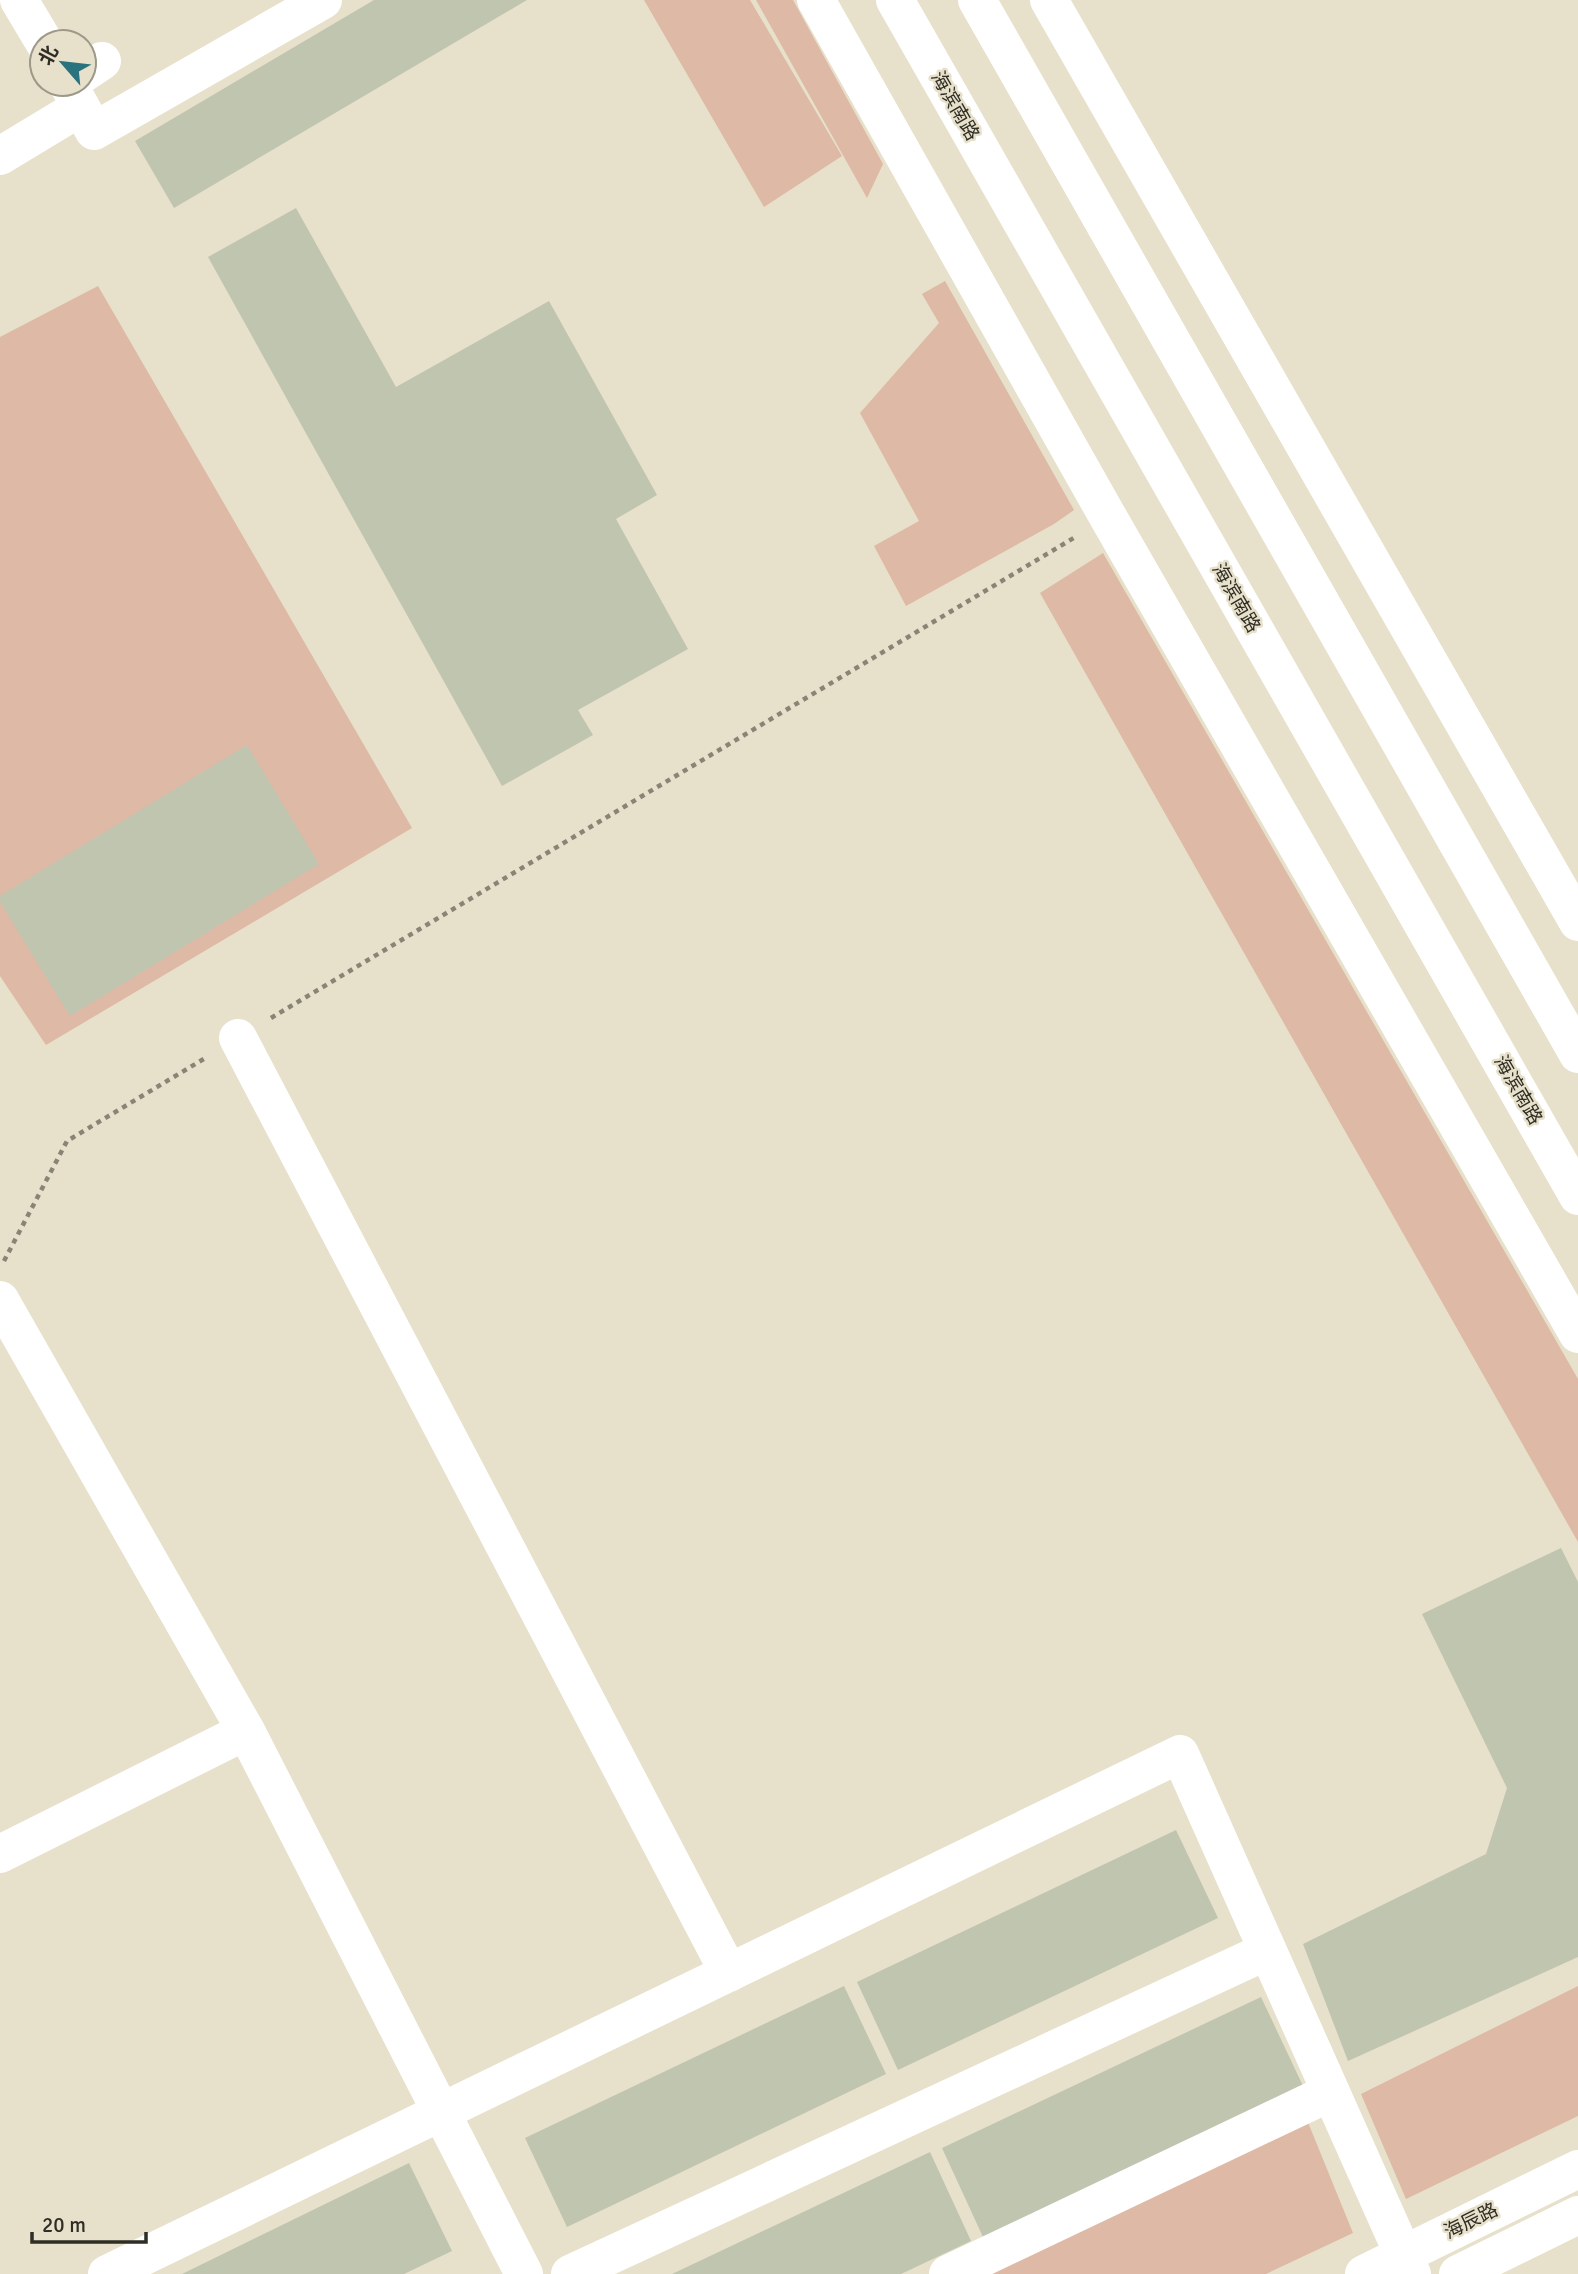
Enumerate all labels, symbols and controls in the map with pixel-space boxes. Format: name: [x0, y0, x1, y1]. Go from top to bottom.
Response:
north arrow: [28, 28, 98, 98]
text: 北: [34, 41, 64, 70]
street label: 海滨南路: [926, 67, 984, 145]
street label: 海滨南路: [1207, 559, 1265, 637]
street label: 海滨南路: [1489, 1051, 1547, 1129]
street label: 海辰路: [1440, 2198, 1502, 2244]
scale bar: [32, 2200, 145, 2244]
text: 20 m: [42, 2212, 86, 2238]

